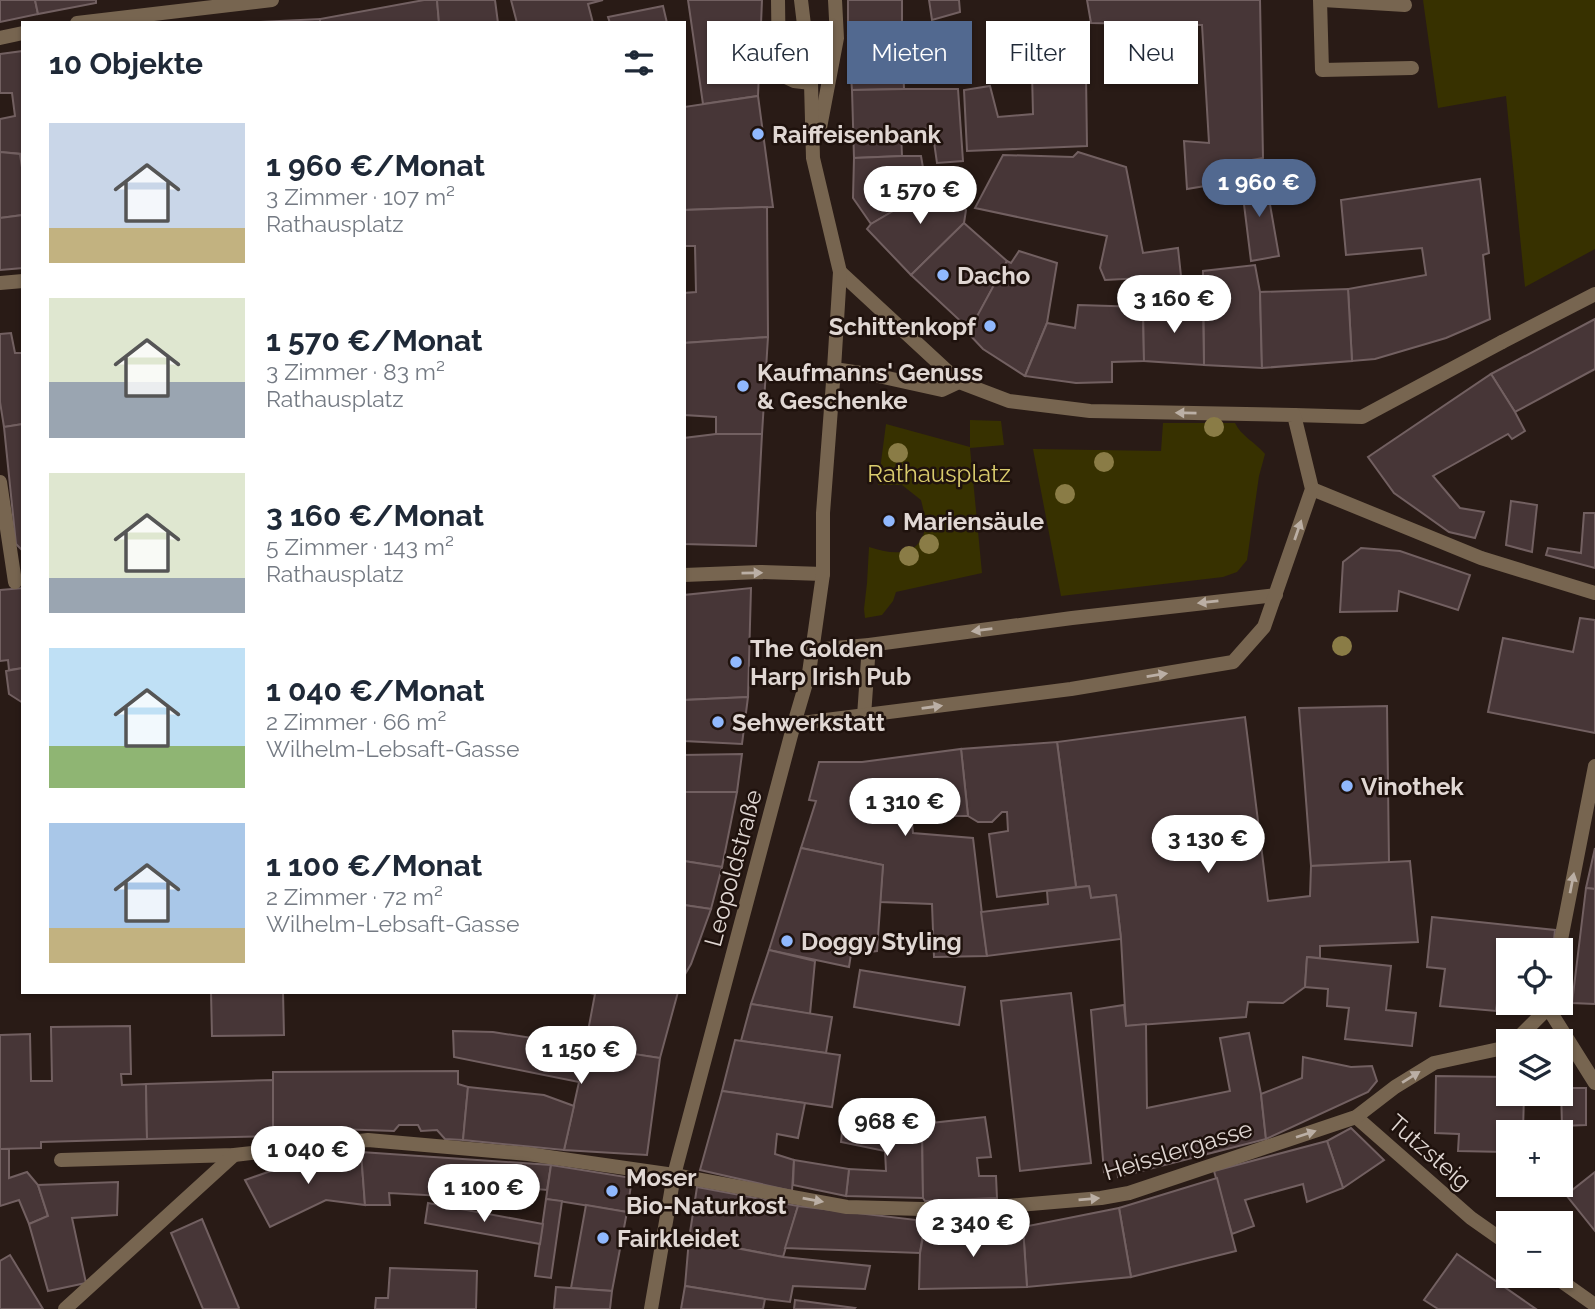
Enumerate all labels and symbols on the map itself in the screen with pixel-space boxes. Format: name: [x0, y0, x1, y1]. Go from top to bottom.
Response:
place label: Raiffeisenbank: [772, 120, 942, 149]
marker: Raiffeisenbank: [750, 126, 766, 142]
pin: 1 960 €: [1194, 160, 1324, 219]
pin: 1 570 €: [855, 166, 985, 226]
place label: Dacho: [957, 261, 1030, 290]
marker: Dacho: [935, 267, 951, 283]
pin: 3 160 €: [1109, 276, 1239, 335]
place label: Schittenkopf: [829, 312, 977, 341]
marker: Schittenkopf: [982, 318, 998, 334]
place label: Kaufmanns' Genuss & Geschenke: [757, 358, 983, 415]
marker: Kaufmanns' Genuss & Geschenke: [735, 378, 751, 394]
one-way arrow: [1175, 407, 1197, 418]
park label: Rathausplatz: [867, 459, 1011, 488]
place label: Mariensäule: [903, 507, 1044, 536]
marker: Mariensäule: [881, 513, 897, 529]
one-way arrow: [1293, 520, 1304, 541]
one-way arrow: [742, 567, 764, 578]
one-way arrow: [1197, 597, 1219, 608]
one-way arrow: [971, 625, 993, 636]
place label: The Golden Harp Irish Pub: [750, 634, 911, 691]
marker: The Golden Harp Irish Pub: [728, 654, 744, 670]
one-way arrow: [1146, 669, 1168, 680]
one-way arrow: [921, 702, 943, 713]
place label: Sehwerkstatt: [732, 708, 885, 737]
marker: Sehwerkstatt: [710, 714, 726, 730]
place label: Vinothek: [1361, 772, 1464, 801]
pin: 1 310 €: [840, 778, 970, 838]
marker: Vinothek: [1339, 778, 1355, 794]
street label: Leopoldstraße: [698, 786, 768, 950]
pin: 3 130 €: [1143, 816, 1273, 875]
one-way arrow: [1567, 872, 1578, 894]
place label: Doggy Styling: [801, 927, 962, 956]
marker: Doggy Styling: [779, 933, 795, 949]
pin: 1 150 €: [516, 1026, 646, 1086]
one-way arrow: [1402, 1070, 1421, 1083]
pin: 968 €: [838, 1098, 936, 1158]
street label: Tutzsteig: [1383, 1108, 1477, 1196]
street label: Heisslergasse: [1100, 1114, 1256, 1186]
pin: 1 040 €: [243, 1126, 373, 1186]
one-way arrow: [1296, 1128, 1317, 1139]
place label: Moser Bio-Naturkost: [626, 1163, 786, 1220]
pin: 1 100 €: [419, 1164, 549, 1224]
marker: Moser Bio-Naturkost: [604, 1183, 620, 1199]
one-way arrow: [1078, 1193, 1100, 1204]
one-way arrow: [802, 1195, 824, 1206]
pin: 2 340 €: [908, 1200, 1038, 1259]
place label: Fairkleidet: [617, 1224, 739, 1253]
marker: Fairkleidet: [595, 1230, 611, 1246]

